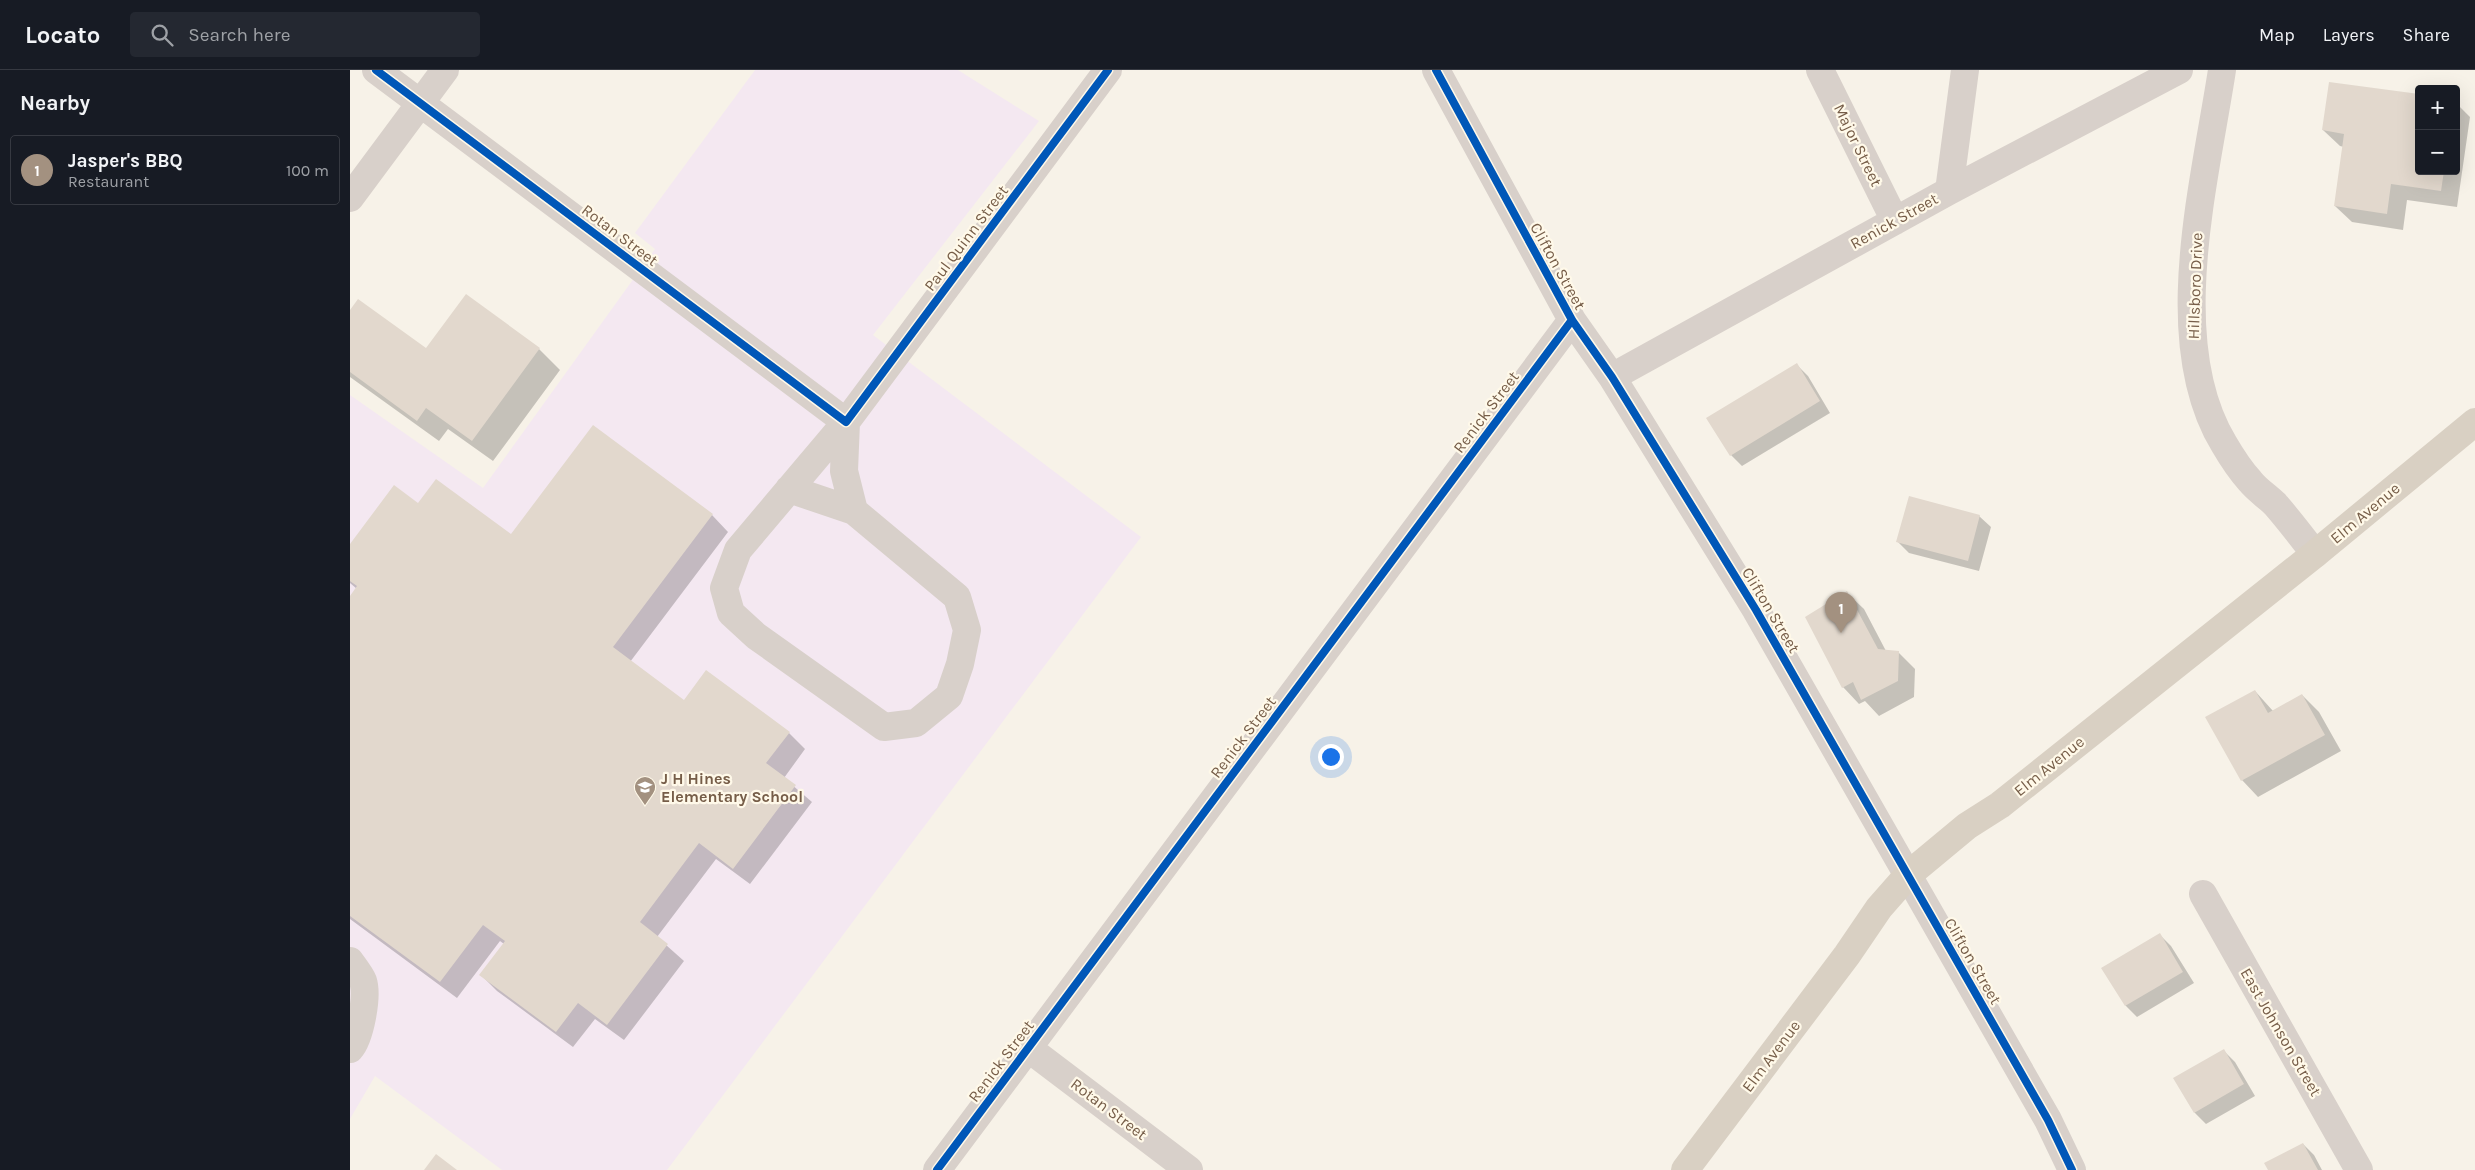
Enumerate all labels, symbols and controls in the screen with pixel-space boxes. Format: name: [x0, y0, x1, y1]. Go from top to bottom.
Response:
search box: [130, 12, 480, 57]
text: Locato: [25, 21, 100, 49]
icon: search: [148, 21, 176, 49]
text: Search here: [188, 24, 290, 46]
text: Map: [2259, 24, 2295, 46]
text: Layers: [2323, 24, 2375, 46]
text: Share: [2403, 24, 2450, 46]
map controls: [2415, 85, 2460, 175]
button: +: [2415, 85, 2460, 130]
text: Nearby: [20, 91, 90, 115]
street label: Major Street: [1830, 101, 1886, 189]
button: −: [2415, 130, 2460, 175]
text: Jasper's BBQ: [68, 150, 183, 172]
text: 1: [34, 161, 40, 180]
text: 100 m: [286, 161, 329, 180]
text: Restaurant: [68, 172, 149, 191]
street label: Paul Quinn Street: [920, 181, 1012, 295]
street label: Renick Street: [1847, 189, 1941, 253]
street label: Rotan Street: [578, 200, 662, 270]
street label: Clifton Street: [1526, 219, 1590, 313]
street label: Hillsboro Drive: [2184, 232, 2206, 340]
street label: Renick Street: [1449, 367, 1523, 457]
street label: Elm Avenue: [2326, 478, 2404, 548]
street label: Clifton Street: [1738, 564, 1804, 656]
pin: 1: [1825, 592, 1857, 633]
street label: Renick Street: [1206, 692, 1280, 782]
street label: Elm Avenue: [2010, 732, 2088, 800]
your location: [1318, 744, 1344, 770]
place label: J H Hines Elementary School: [661, 769, 803, 806]
school or university icon: J H Hines Elementary School: [633, 775, 657, 806]
street label: Clifton Street: [1941, 914, 2005, 1008]
street label: East Johnson Street: [2237, 964, 2325, 1100]
street label: Renick Street: [964, 1016, 1038, 1106]
street label: Elm Avenue: [1738, 1016, 1804, 1096]
street label: Rotan Street: [1067, 1074, 1151, 1144]

